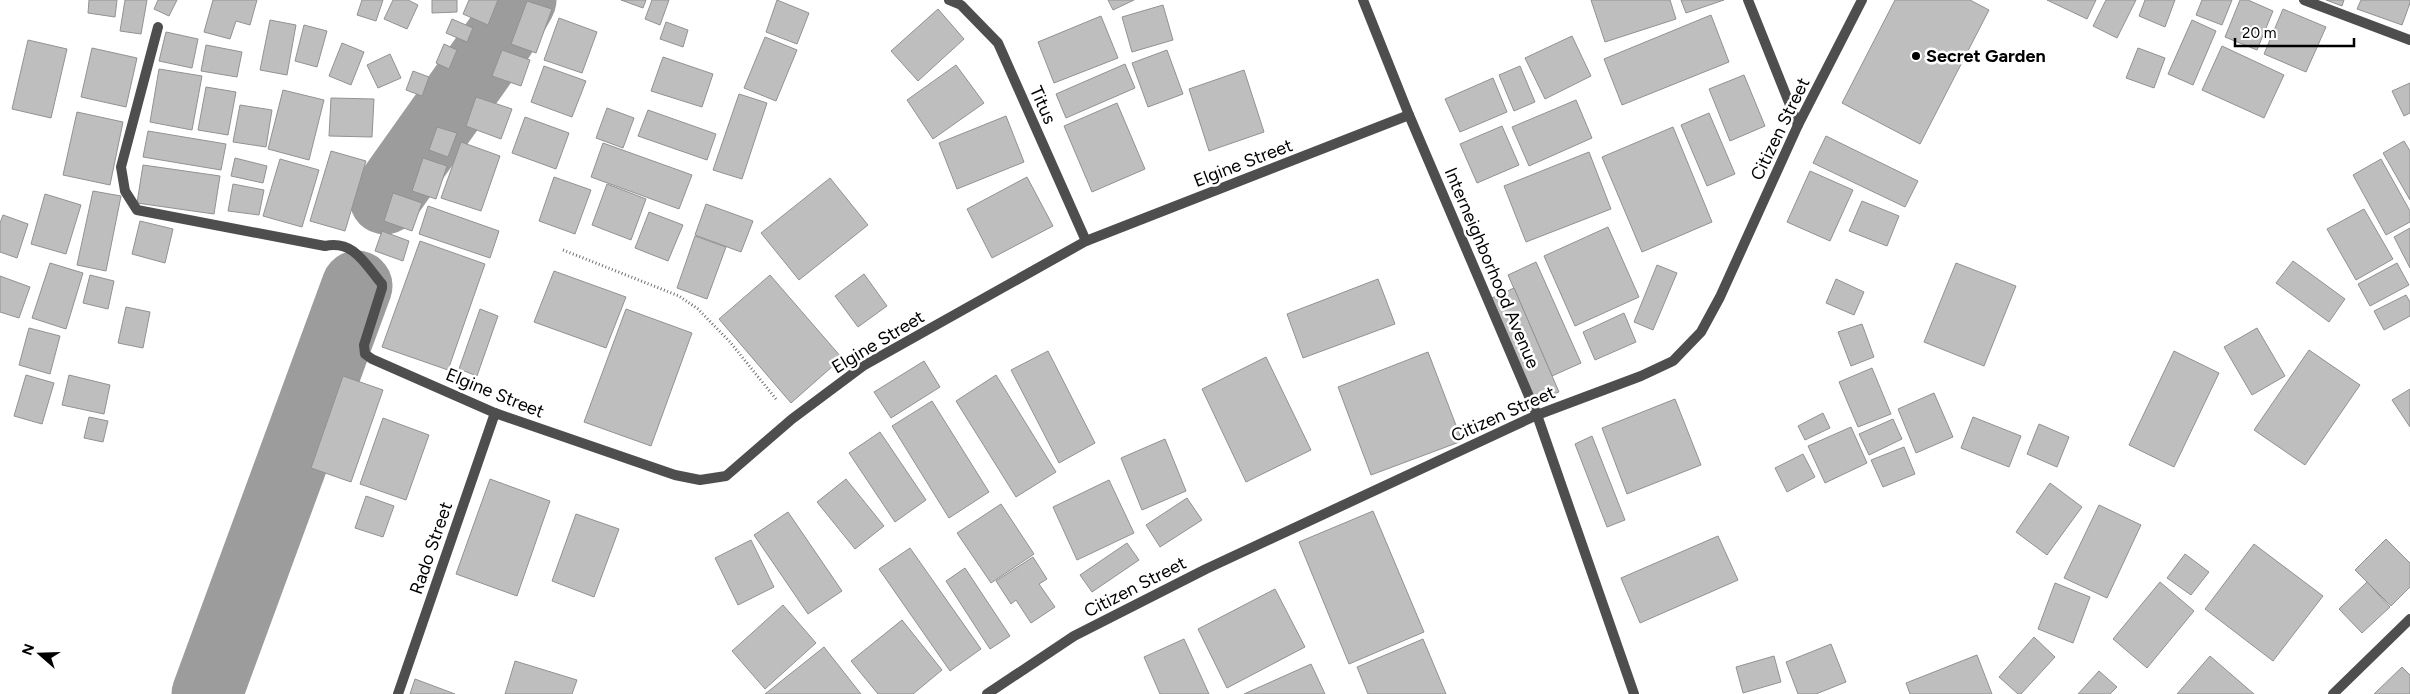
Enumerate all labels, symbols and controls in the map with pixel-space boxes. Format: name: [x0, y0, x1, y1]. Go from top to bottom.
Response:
scale bar: [2235, 15, 2354, 47]
text: 20 m: [2242, 24, 2276, 42]
place label: Secret Garden: [1926, 45, 2046, 67]
marker: Secret Garden: [1910, 50, 1922, 62]
street label: Citizen Street: [1746, 74, 1814, 184]
street label: Titus: [1025, 83, 1061, 127]
street label: Elgine Street: [1190, 134, 1296, 192]
street label: Interneighborhood Avenue: [1440, 164, 1544, 372]
street label: Elgine Street: [828, 306, 928, 378]
street label: Elgine Street: [443, 363, 548, 423]
street label: Citizen Street: [1448, 381, 1559, 447]
street label: Rado Street: [405, 499, 457, 597]
street label: Citizen Street: [1080, 552, 1190, 622]
north arrow: [15, 629, 65, 679]
text: N: [18, 642, 38, 658]

